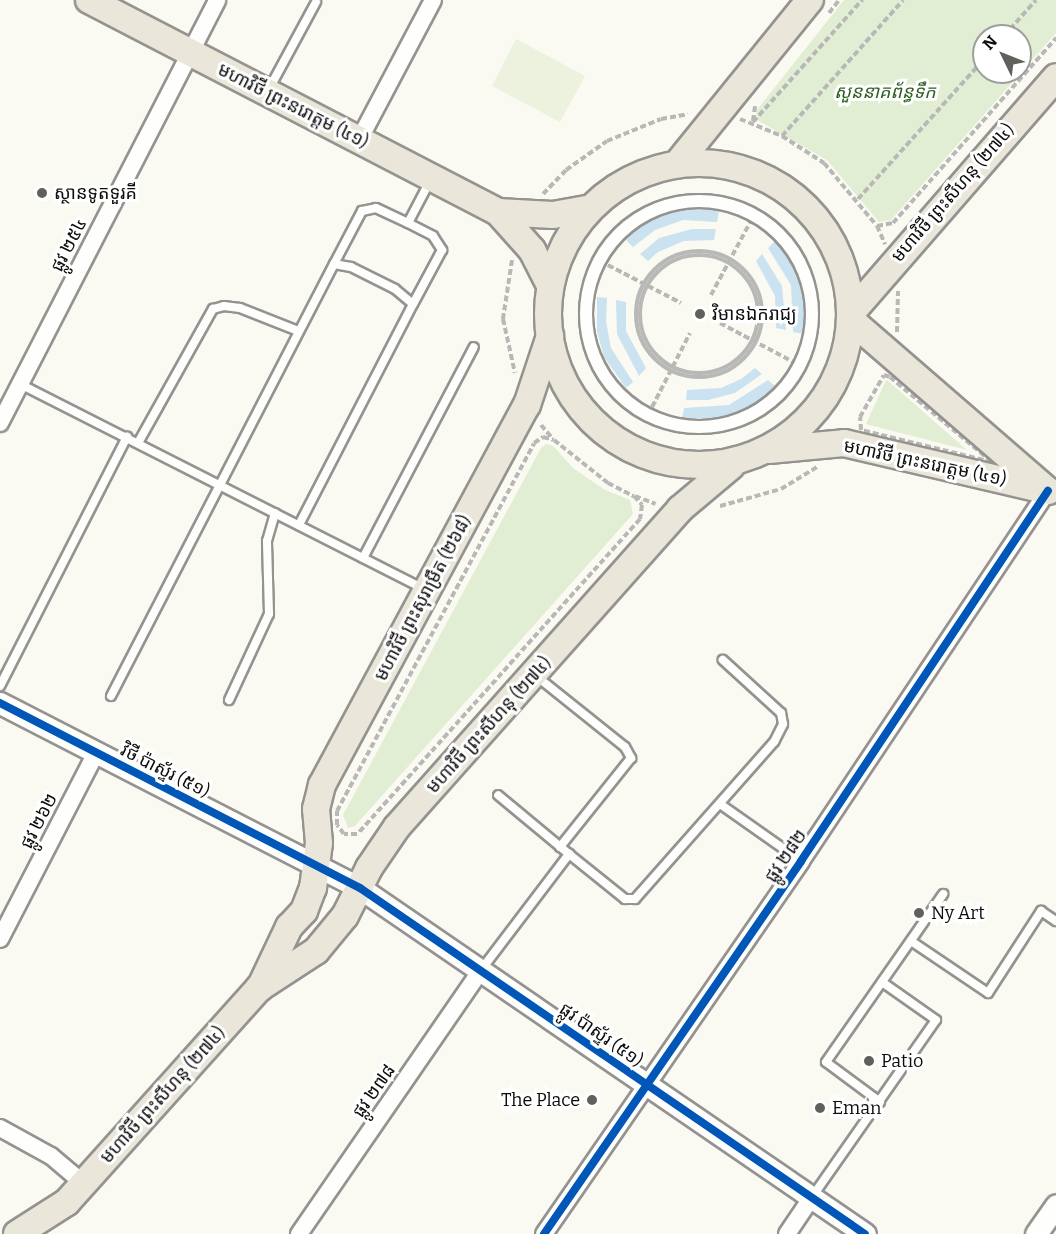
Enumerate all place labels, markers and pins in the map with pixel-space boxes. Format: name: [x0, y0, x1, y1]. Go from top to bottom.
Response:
place label: ស្ថានទូតទួរគី: [54, 182, 137, 204]
marker: ស្ថានទូតទួរគី: [35, 186, 49, 200]
place label: វិមានឯករាជ្យ: [712, 303, 797, 325]
marker: វិមានឯករាជ្យ: [693, 307, 707, 321]
place label: Ny Art: [931, 902, 985, 924]
marker: Ny Art: [912, 906, 926, 920]
place label: Patio: [881, 1050, 923, 1072]
marker: Patio: [862, 1054, 876, 1068]
place label: The Place: [501, 1089, 580, 1111]
marker: The Place: [585, 1093, 599, 1107]
place label: Eman: [832, 1097, 881, 1119]
marker: Eman: [813, 1101, 827, 1115]

